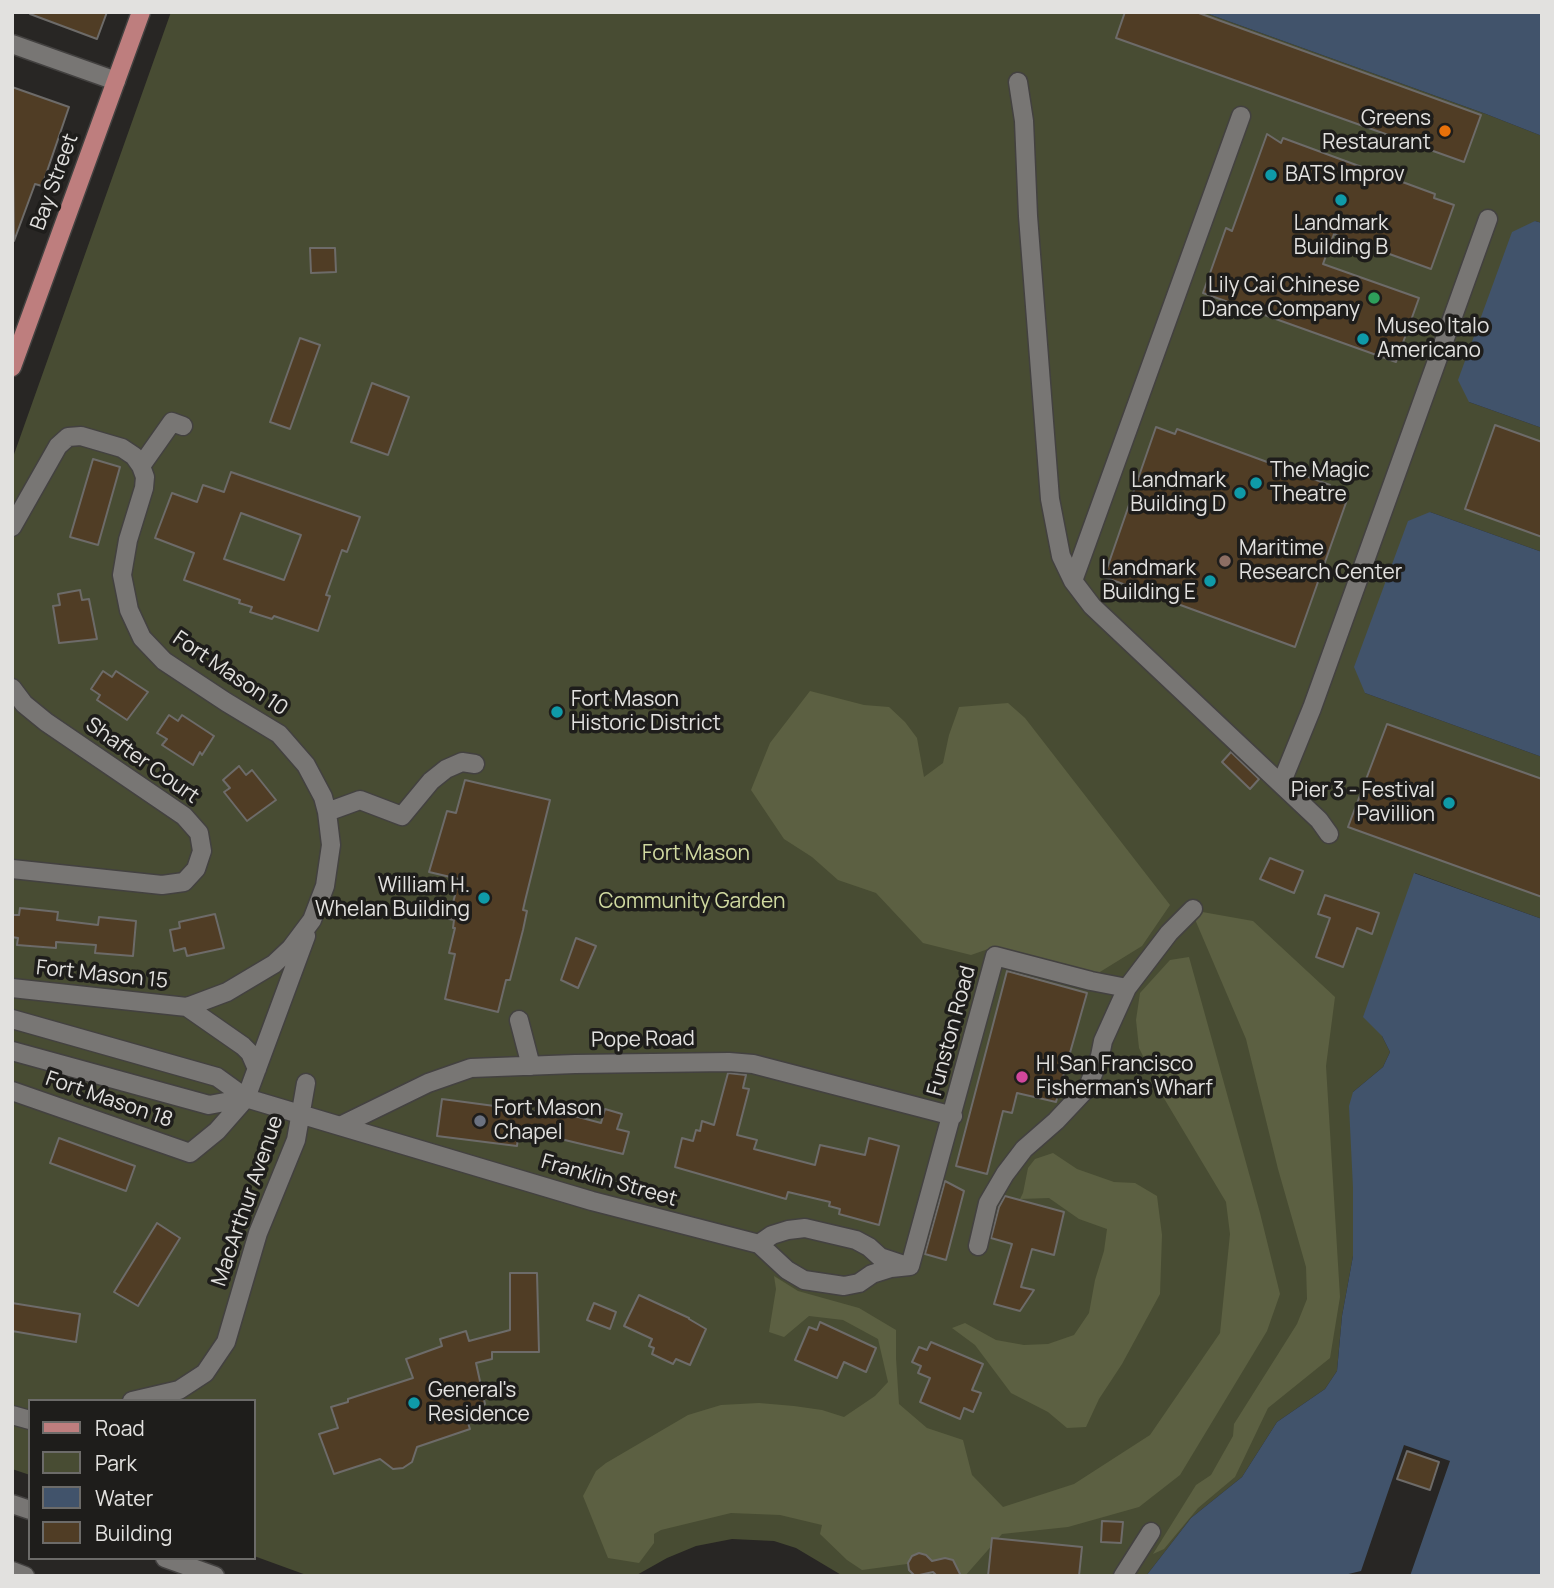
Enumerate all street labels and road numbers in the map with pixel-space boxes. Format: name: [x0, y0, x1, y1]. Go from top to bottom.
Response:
street label: Bay Street: [26, 130, 84, 234]
street label: Fort Mason 10: [168, 626, 292, 722]
street label: Shafter Court: [81, 713, 203, 809]
street label: Fort Mason 15: [35, 956, 169, 994]
street label: Funston Road: [923, 963, 981, 1099]
street label: Pope Road: [591, 1026, 695, 1054]
street label: Fort Mason 18: [42, 1066, 176, 1134]
street label: MacArthur Avenue: [207, 1112, 289, 1290]
street label: Franklin Street: [538, 1150, 680, 1212]

